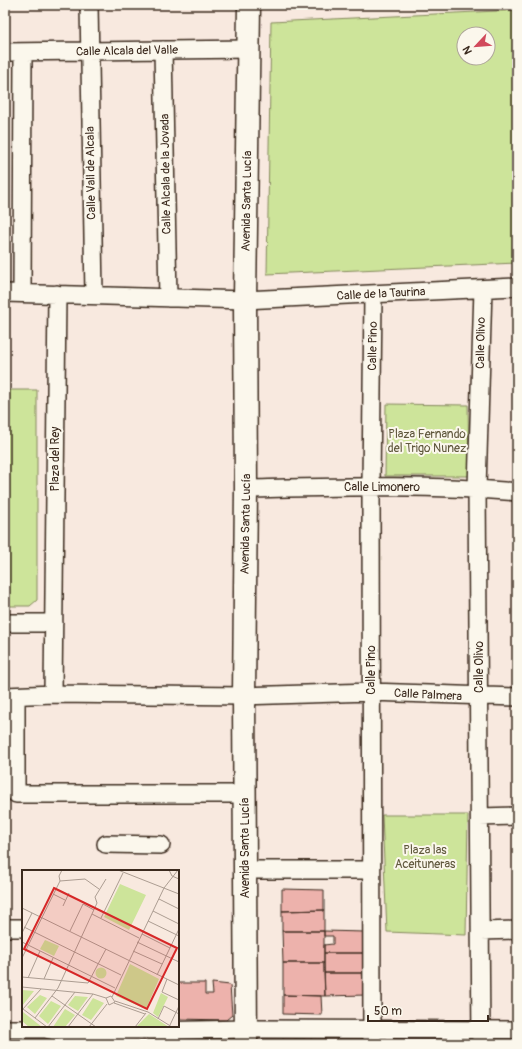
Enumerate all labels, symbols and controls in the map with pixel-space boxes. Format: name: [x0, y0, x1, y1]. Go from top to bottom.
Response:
north arrow: [456, 26, 496, 66]
street label: Calle Alcala del Valle: [76, 43, 178, 59]
text: N: [460, 43, 475, 56]
street label: Calle Alcala de la Jovada: [157, 113, 175, 235]
street label: Calle Vall de Alcala: [83, 126, 99, 220]
street label: Avenida Santa Lucía: [239, 150, 255, 252]
street label: Calle de la Taurina: [336, 284, 426, 304]
street label: Calle Olivo: [473, 316, 489, 369]
street label: Calle Pino: [365, 321, 381, 371]
street label: Plaza del Rey: [48, 427, 63, 491]
park label: Plaza Fernando del Trigo Nunez: [388, 427, 466, 456]
street label: Avenida Santa Lucía: [238, 473, 254, 575]
street label: Calle Limonero: [344, 480, 421, 495]
street label: Calle Olivo: [472, 640, 487, 693]
street label: Calle Pino: [364, 645, 379, 695]
street label: Calle Palmera: [394, 686, 463, 704]
street label: Avenida Santa Lucía: [238, 797, 253, 898]
park label: Plaza las Aceituneras: [395, 843, 456, 872]
inset map: [22, 870, 179, 1027]
scale bar: [368, 997, 488, 1023]
text: 50 m: [374, 1004, 402, 1019]

